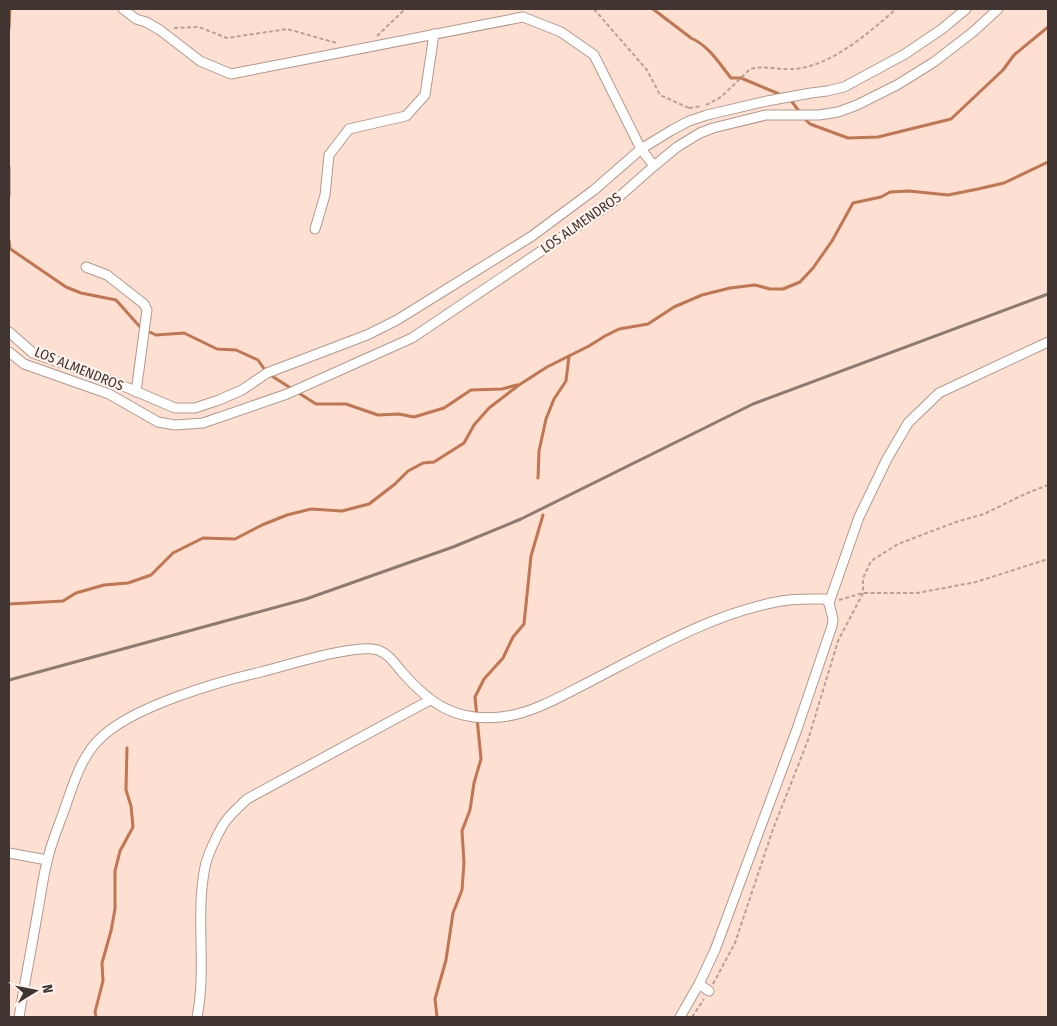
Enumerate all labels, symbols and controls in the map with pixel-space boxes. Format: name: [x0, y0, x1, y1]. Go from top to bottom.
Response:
street label: LOS ALMENDROS: [537, 189, 625, 257]
street label: LOS ALMENDROS: [32, 343, 126, 395]
north arrow: [10, 966, 60, 1016]
text: N: [38, 983, 56, 994]

